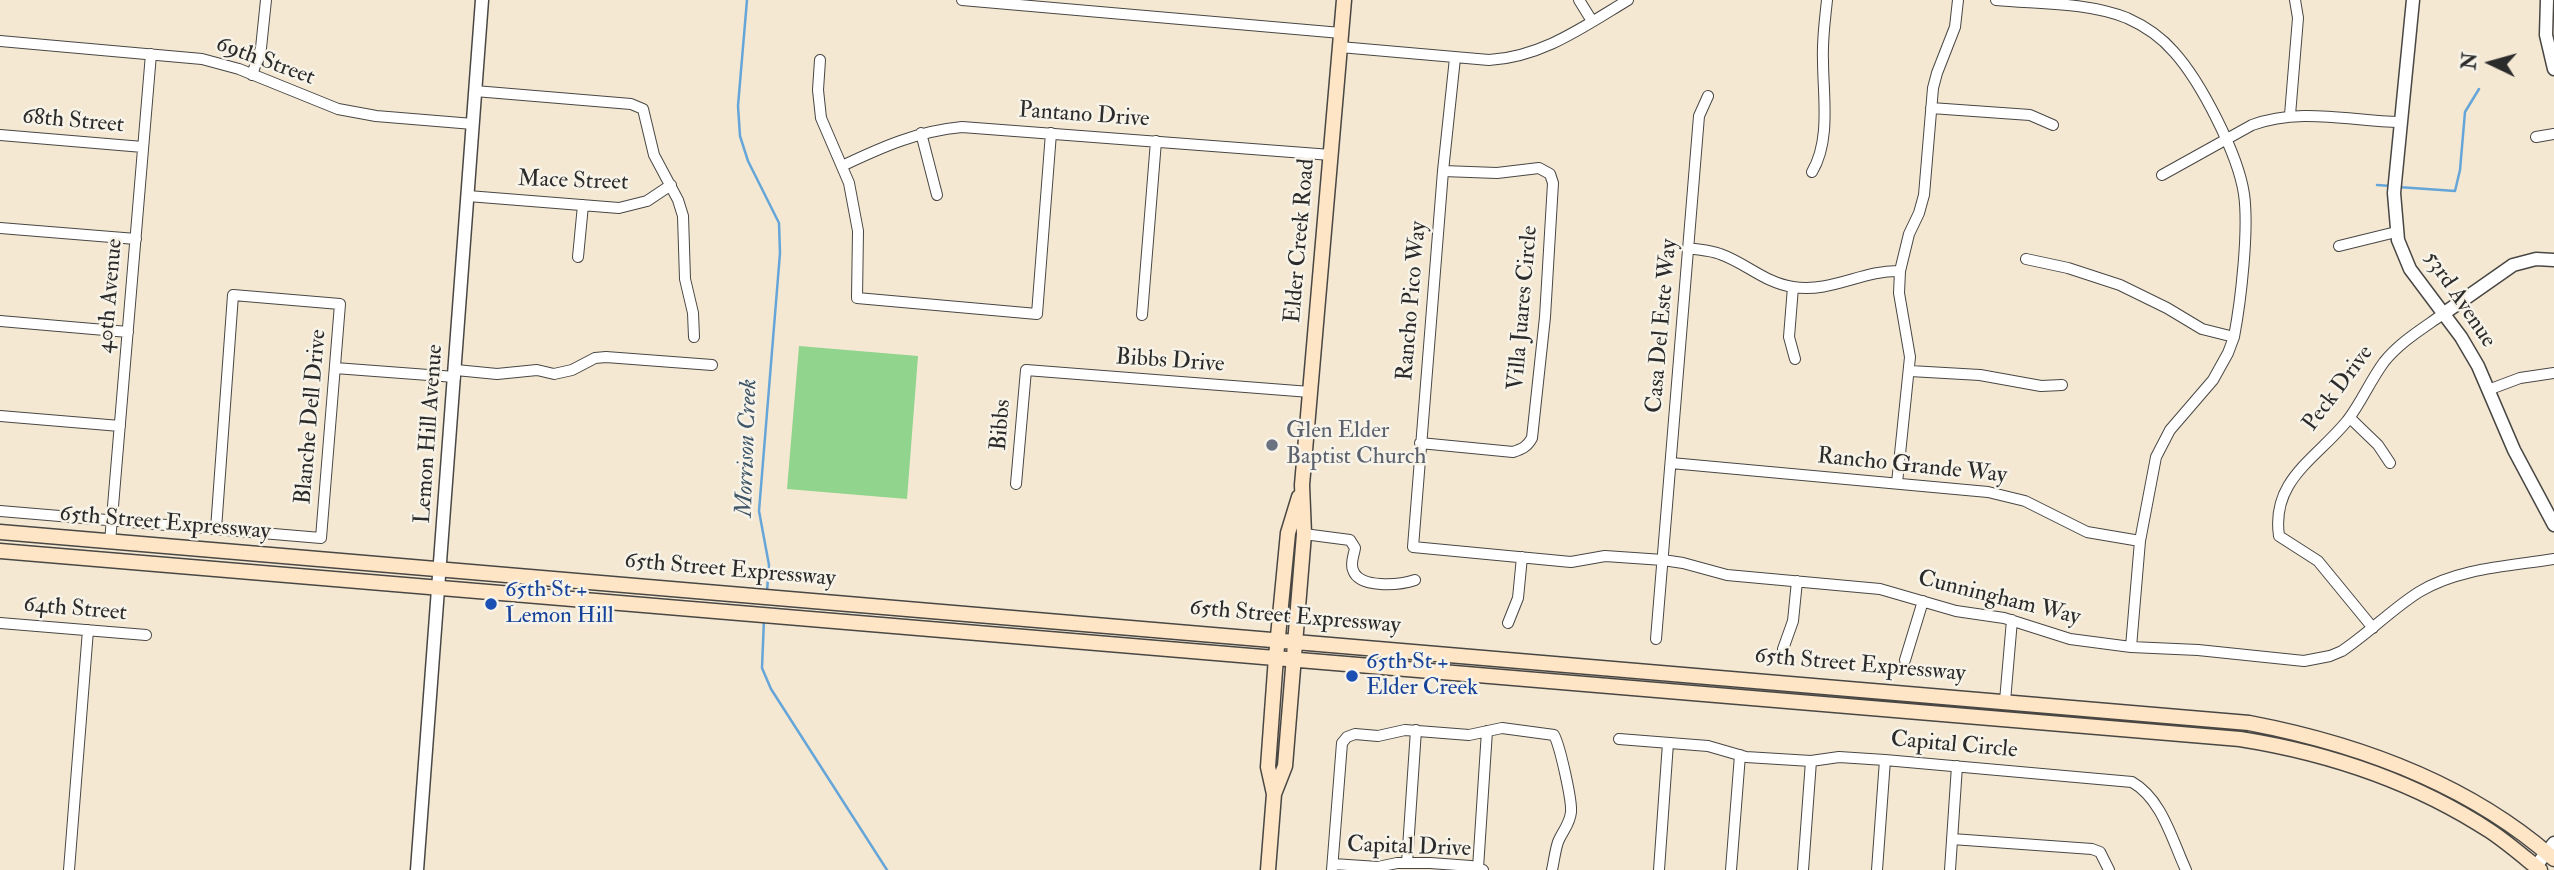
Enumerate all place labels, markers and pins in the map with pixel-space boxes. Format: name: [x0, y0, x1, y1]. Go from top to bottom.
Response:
place label: Glen Elder Baptist Church: [1286, 418, 1426, 472]
marker: Glen Elder Baptist Church: [1264, 437, 1280, 453]
place label: 65th St + Lemon Hill: [505, 577, 614, 631]
marker: 65th St + Lemon Hill: [483, 596, 499, 612]
place label: 65th St + Elder Creek: [1366, 649, 1478, 703]
marker: 65th St + Elder Creek: [1344, 668, 1360, 684]

